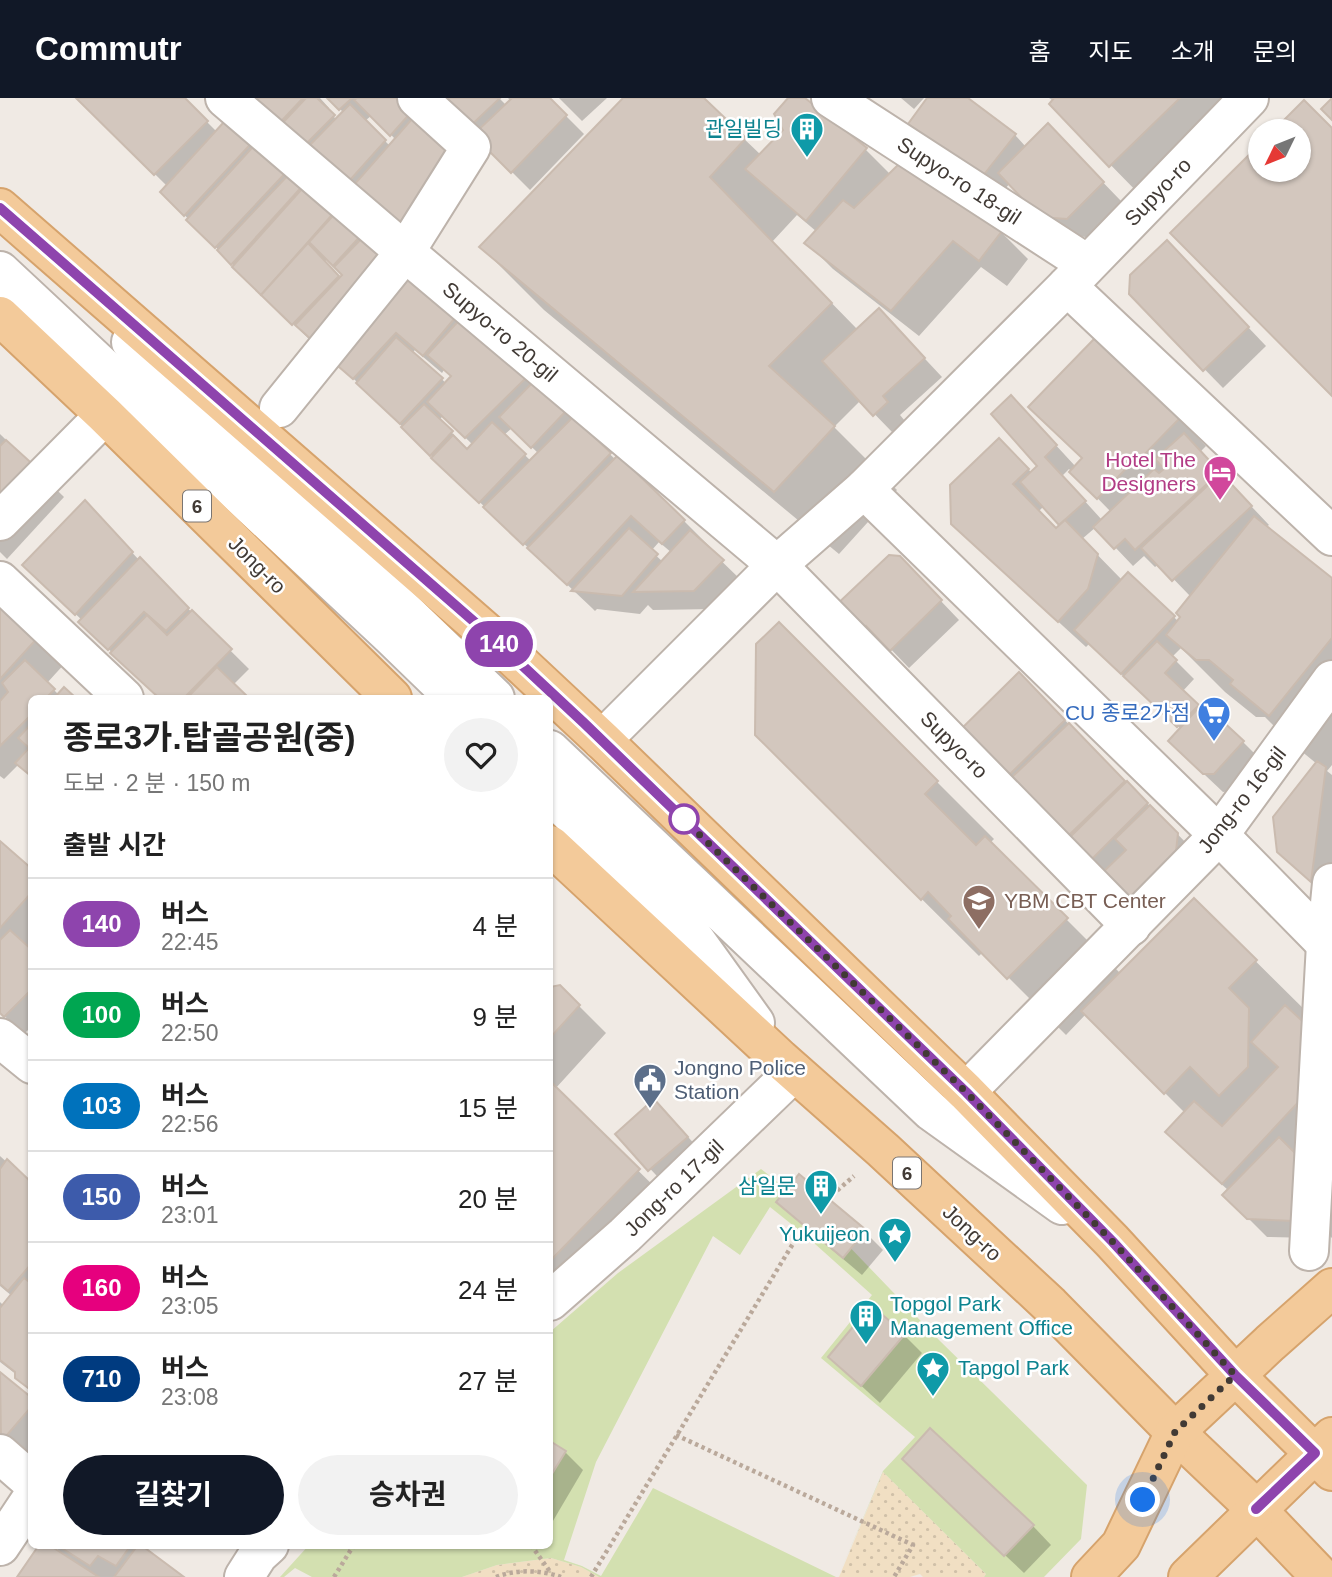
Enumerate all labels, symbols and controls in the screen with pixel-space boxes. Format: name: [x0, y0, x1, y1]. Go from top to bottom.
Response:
text: Commutr: [35, 30, 182, 67]
text: 홈: [1028, 38, 1050, 65]
text: 지도: [1088, 38, 1133, 65]
text: 소개: [1171, 38, 1215, 65]
text: 문의: [1253, 38, 1297, 65]
building icon: 관일빌딩: [788, 110, 826, 159]
place label: 관일빌딩: [705, 117, 782, 140]
north arrow: [1248, 119, 1311, 182]
map controls: [1248, 119, 1311, 182]
street label: Supyo-ro 18-gil: [893, 132, 1025, 229]
street label: Supyo-ro: [1120, 153, 1196, 230]
street label: Supyo-ro 20-gil: [438, 277, 562, 386]
place label: Hotel The Designers: [1101, 448, 1196, 495]
hotel icon: Hotel The Designers: [1201, 453, 1239, 502]
road number: 6: [183, 490, 211, 522]
street label: Jong-ro: [224, 531, 291, 598]
line badge: 140: [459, 621, 539, 667]
text: 140: [479, 630, 519, 657]
supermarket icon: CU 종로2가점: [1195, 694, 1233, 743]
place label: CU 종로2가점: [1065, 701, 1190, 724]
street label: Supyo-ro: [916, 706, 993, 783]
button: heart: [444, 718, 518, 792]
text: 종로3가.탑골공원(중): [63, 719, 355, 756]
street label: Jong-ro 16-gil: [1193, 742, 1290, 857]
text: 도보 · 2 분 · 150 m: [63, 770, 250, 796]
unlabelled marker: [669, 804, 699, 834]
text: 출발 시간: [63, 830, 166, 860]
school or university icon: YBM CBT Center: [960, 882, 998, 931]
place label: YBM CBT Center: [1004, 889, 1166, 912]
text: 버스: [161, 898, 209, 928]
text: 140: [81, 910, 122, 937]
text: 4 분: [472, 911, 518, 941]
text: 22:45: [161, 929, 219, 955]
text: 버스: [161, 989, 209, 1019]
text: 100: [81, 1001, 122, 1028]
text: 9 분: [472, 1002, 518, 1032]
text: 22:50: [161, 1020, 219, 1046]
place label: Jongno Police Station: [674, 1056, 806, 1103]
public building icon: Jongno Police Station: [631, 1061, 669, 1110]
text: 버스: [161, 1080, 209, 1110]
text: 103: [81, 1092, 122, 1119]
text: 15 분: [458, 1093, 518, 1123]
text: 22:56: [161, 1111, 219, 1137]
street label: Jong-ro 17-gil: [619, 1135, 728, 1241]
road number: 6: [893, 1158, 921, 1189]
building icon: 삼일문: [802, 1167, 840, 1216]
text: 버스: [161, 1171, 209, 1201]
place label: 삼일문: [738, 1174, 796, 1197]
text: 150: [81, 1183, 122, 1210]
text: 20 분: [458, 1184, 518, 1214]
street label: Jong-ro: [938, 1200, 1006, 1265]
text: 23:01: [161, 1202, 219, 1228]
place icon: Yukuijeon: [876, 1215, 914, 1264]
place label: Yukuijeon: [779, 1222, 870, 1245]
text: 버스: [161, 1262, 209, 1292]
text: 160: [81, 1274, 122, 1301]
text: 24 분: [458, 1275, 518, 1305]
place label: Topgol Park Management Office: [890, 1292, 1073, 1339]
text: 23:05: [161, 1293, 219, 1319]
building icon: Topgol Park Management Office: [847, 1297, 885, 1346]
place icon: Tapgol Park: [914, 1349, 952, 1398]
text: 버스: [161, 1353, 209, 1383]
place label: Tapgol Park: [958, 1356, 1069, 1379]
text: 710: [81, 1365, 122, 1392]
text: 27 분: [458, 1366, 518, 1396]
text: 23:08: [161, 1384, 219, 1410]
button: 길찾기: [63, 1455, 284, 1535]
button: 승차권: [298, 1455, 518, 1535]
your location: [1125, 1482, 1160, 1517]

